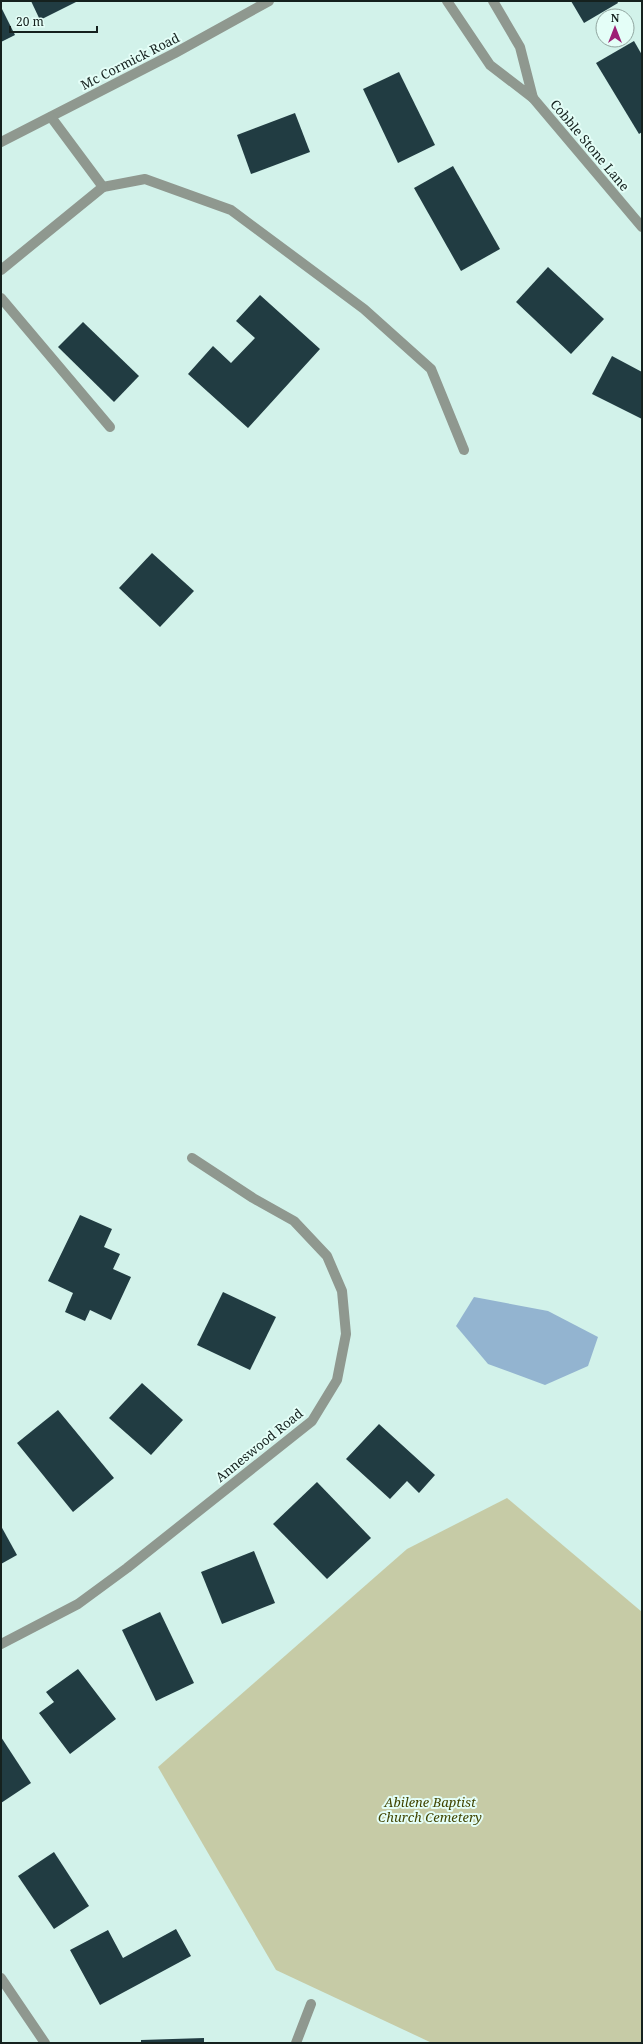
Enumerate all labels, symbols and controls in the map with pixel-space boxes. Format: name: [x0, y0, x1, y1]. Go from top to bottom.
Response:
scale bar: [10, 8, 97, 34]
north arrow: [595, 8, 635, 48]
text: N: [611, 10, 620, 25]
text: 20 m: [16, 13, 44, 30]
street label: Mc Cormick Road: [77, 28, 183, 94]
street label: Cobble Stone Lane: [546, 95, 634, 195]
street label: Anneswood Road: [212, 1404, 307, 1486]
park label: Abilene Baptist Church Cemetery: [378, 1793, 482, 1826]

